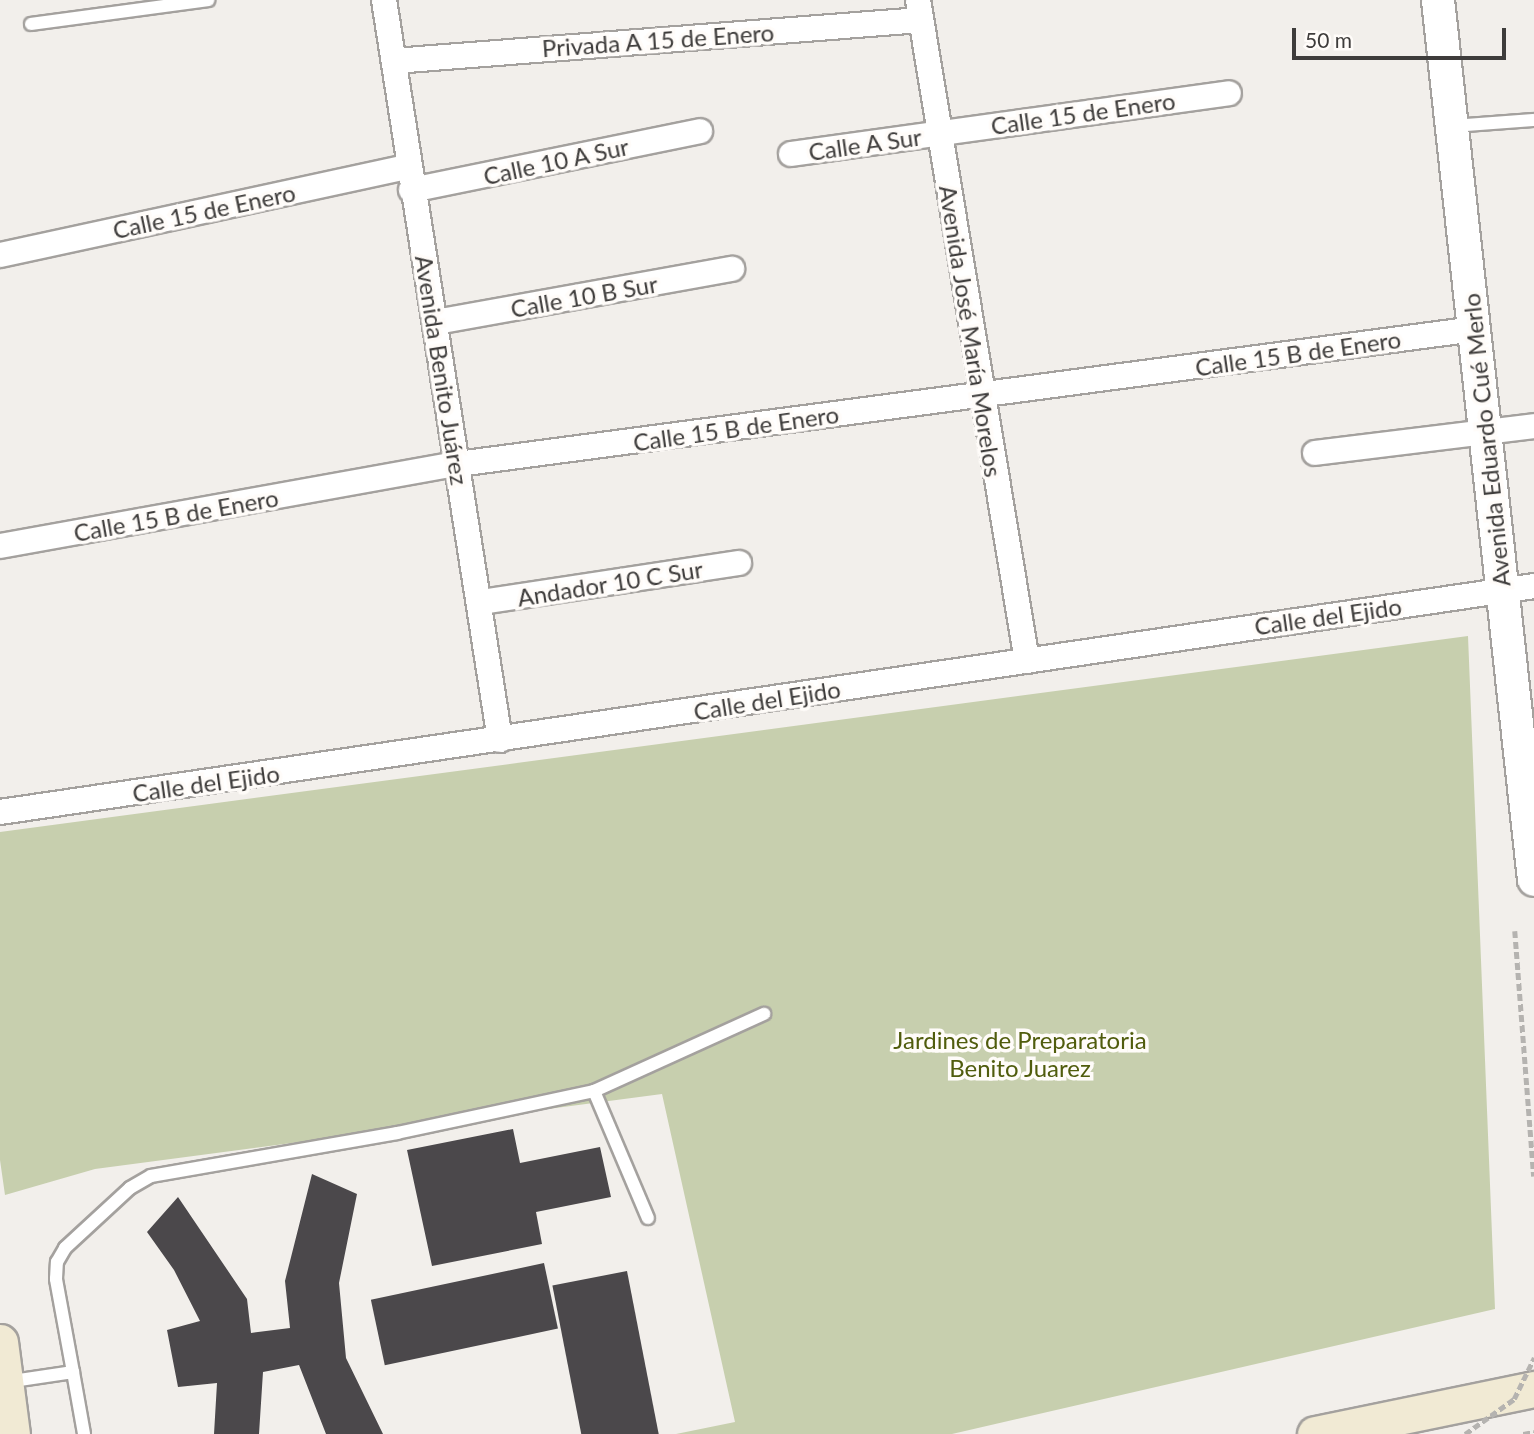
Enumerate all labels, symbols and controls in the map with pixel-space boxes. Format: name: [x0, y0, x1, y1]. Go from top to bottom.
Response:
scale bar: [1296, 14, 1510, 58]
street label: Privada A 15 de Enero: [540, 17, 776, 63]
text: 50 m: [1305, 27, 1352, 52]
street label: Calle 15 de Enero: [989, 86, 1177, 140]
street label: Calle A Sur: [806, 122, 924, 166]
street label: Calle 10 A Sur: [480, 131, 632, 191]
street label: Calle 15 de Enero: [110, 178, 298, 244]
street label: Avenida José María Morelos: [934, 183, 1008, 479]
street label: Avenida Benito Juárez: [410, 253, 474, 487]
street label: Calle 10 B Sur: [508, 269, 660, 323]
street label: Avenida Eduardo Cué Merlo: [1456, 292, 1516, 588]
street label: Calle 15 B de Enero: [1193, 324, 1403, 382]
street label: Calle 15 B de Enero: [631, 399, 841, 457]
street label: Calle 15 B de Enero: [71, 483, 281, 547]
street label: Andador 10 C Sur: [515, 554, 705, 612]
street label: Calle del Ejido: [1253, 591, 1403, 641]
street label: Calle del Ejido: [691, 674, 843, 726]
street label: Calle del Ejido: [131, 758, 281, 808]
park label: Jardines de Preparatoria Benito Juarez: [893, 1026, 1147, 1082]

